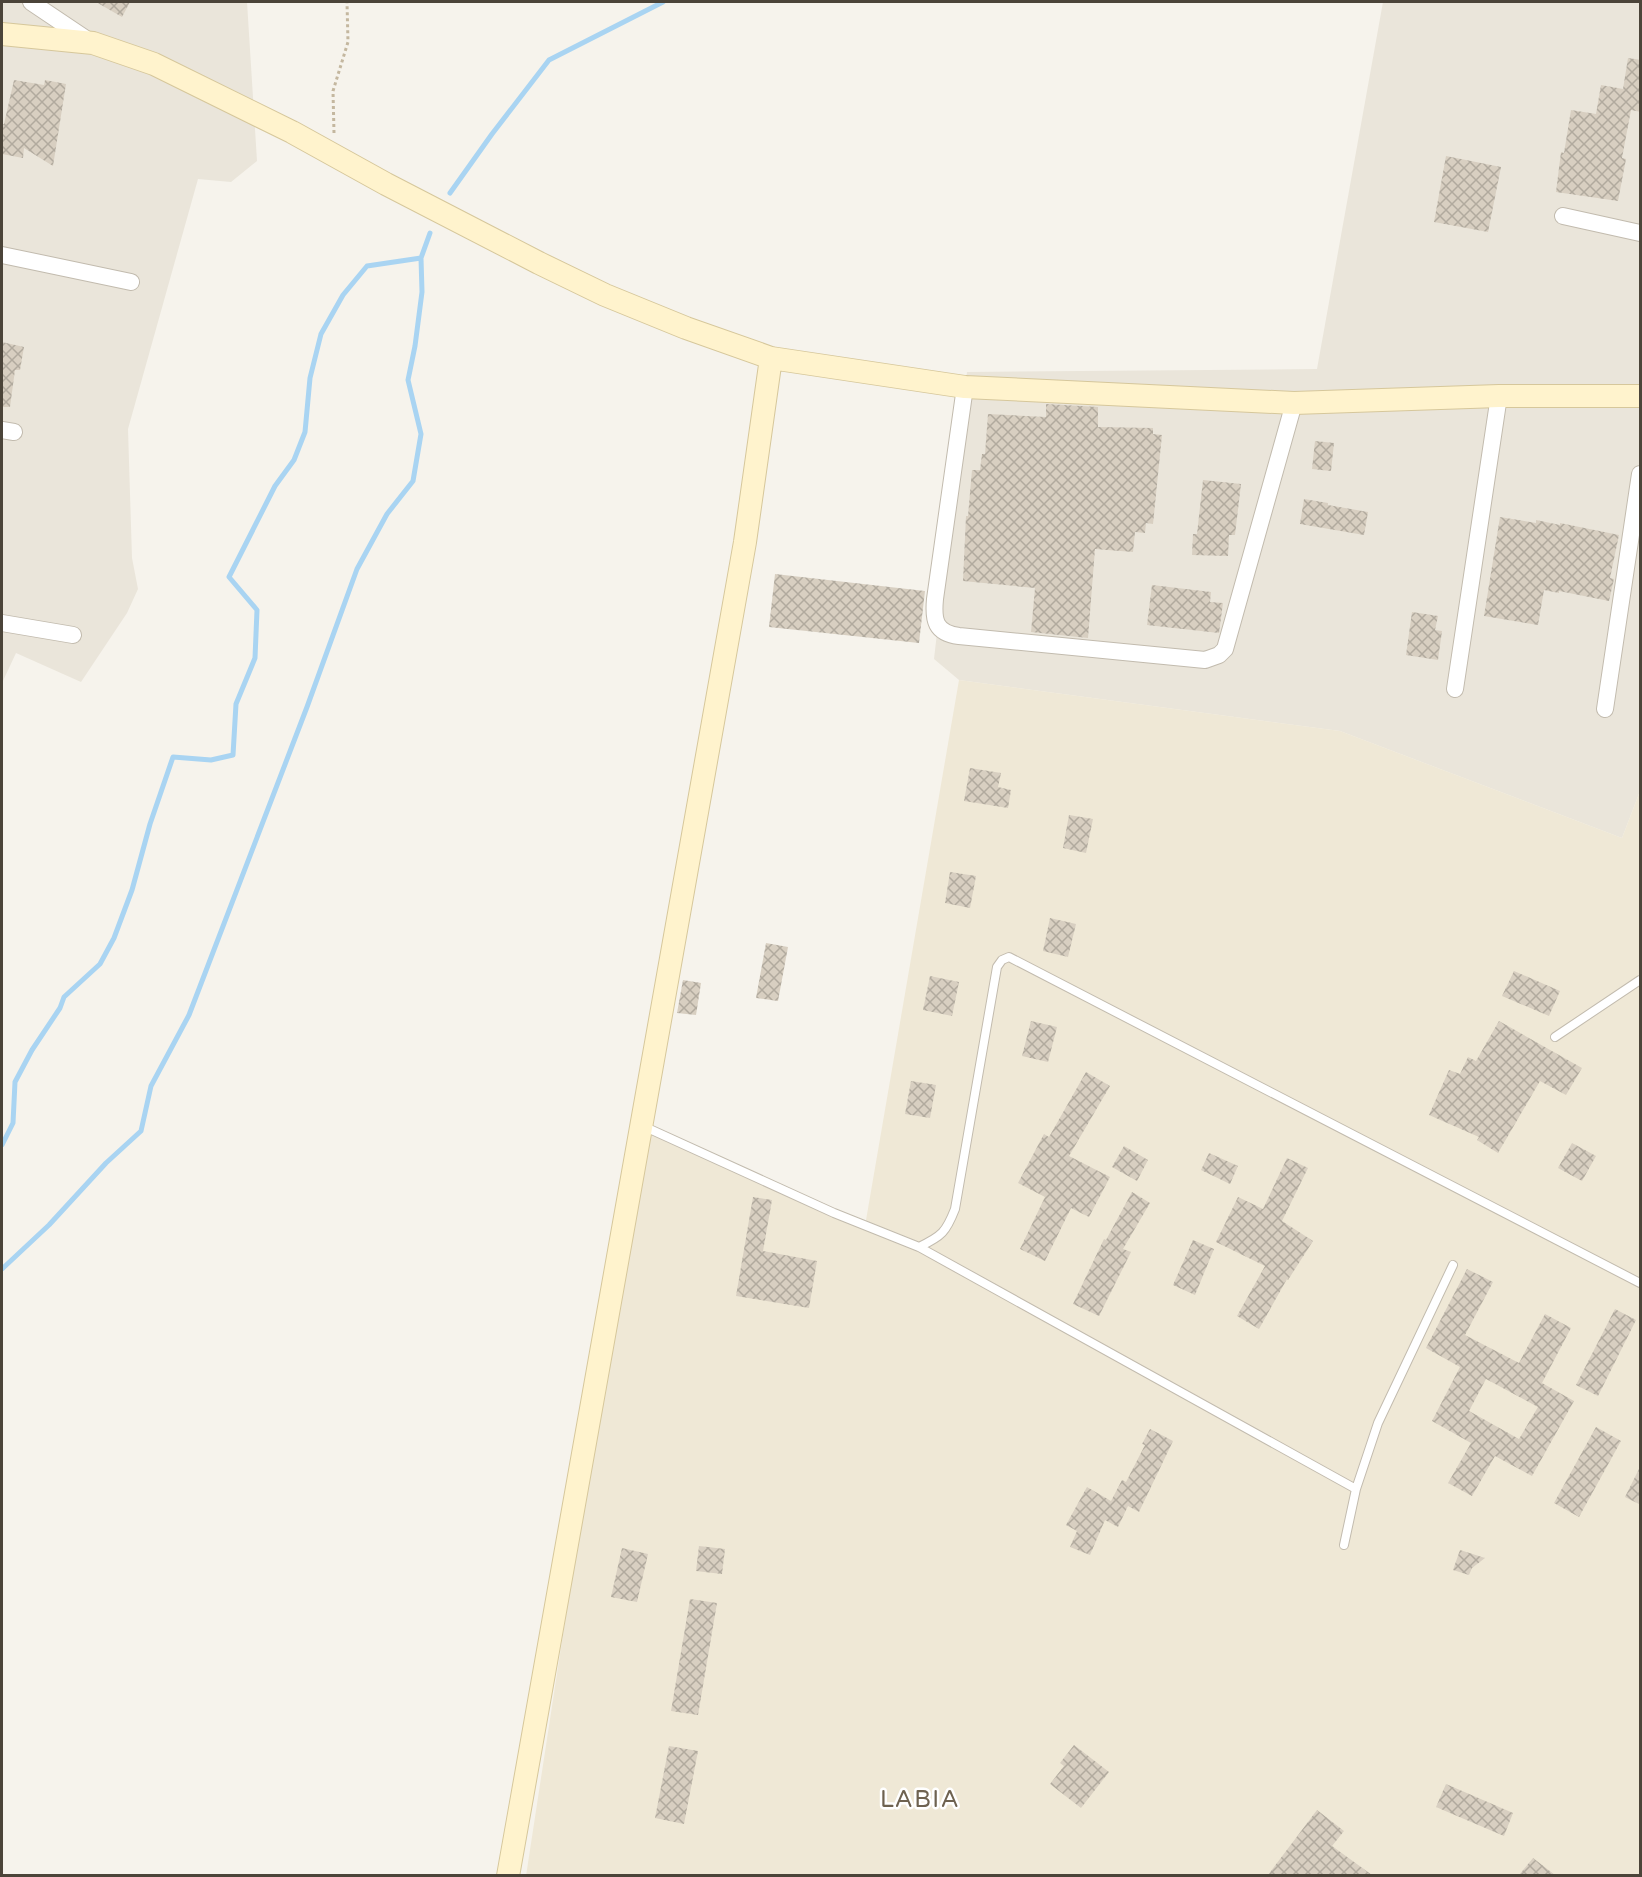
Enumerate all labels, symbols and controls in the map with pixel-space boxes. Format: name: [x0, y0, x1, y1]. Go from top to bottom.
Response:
district label: LABIA: [880, 1785, 960, 1814]

